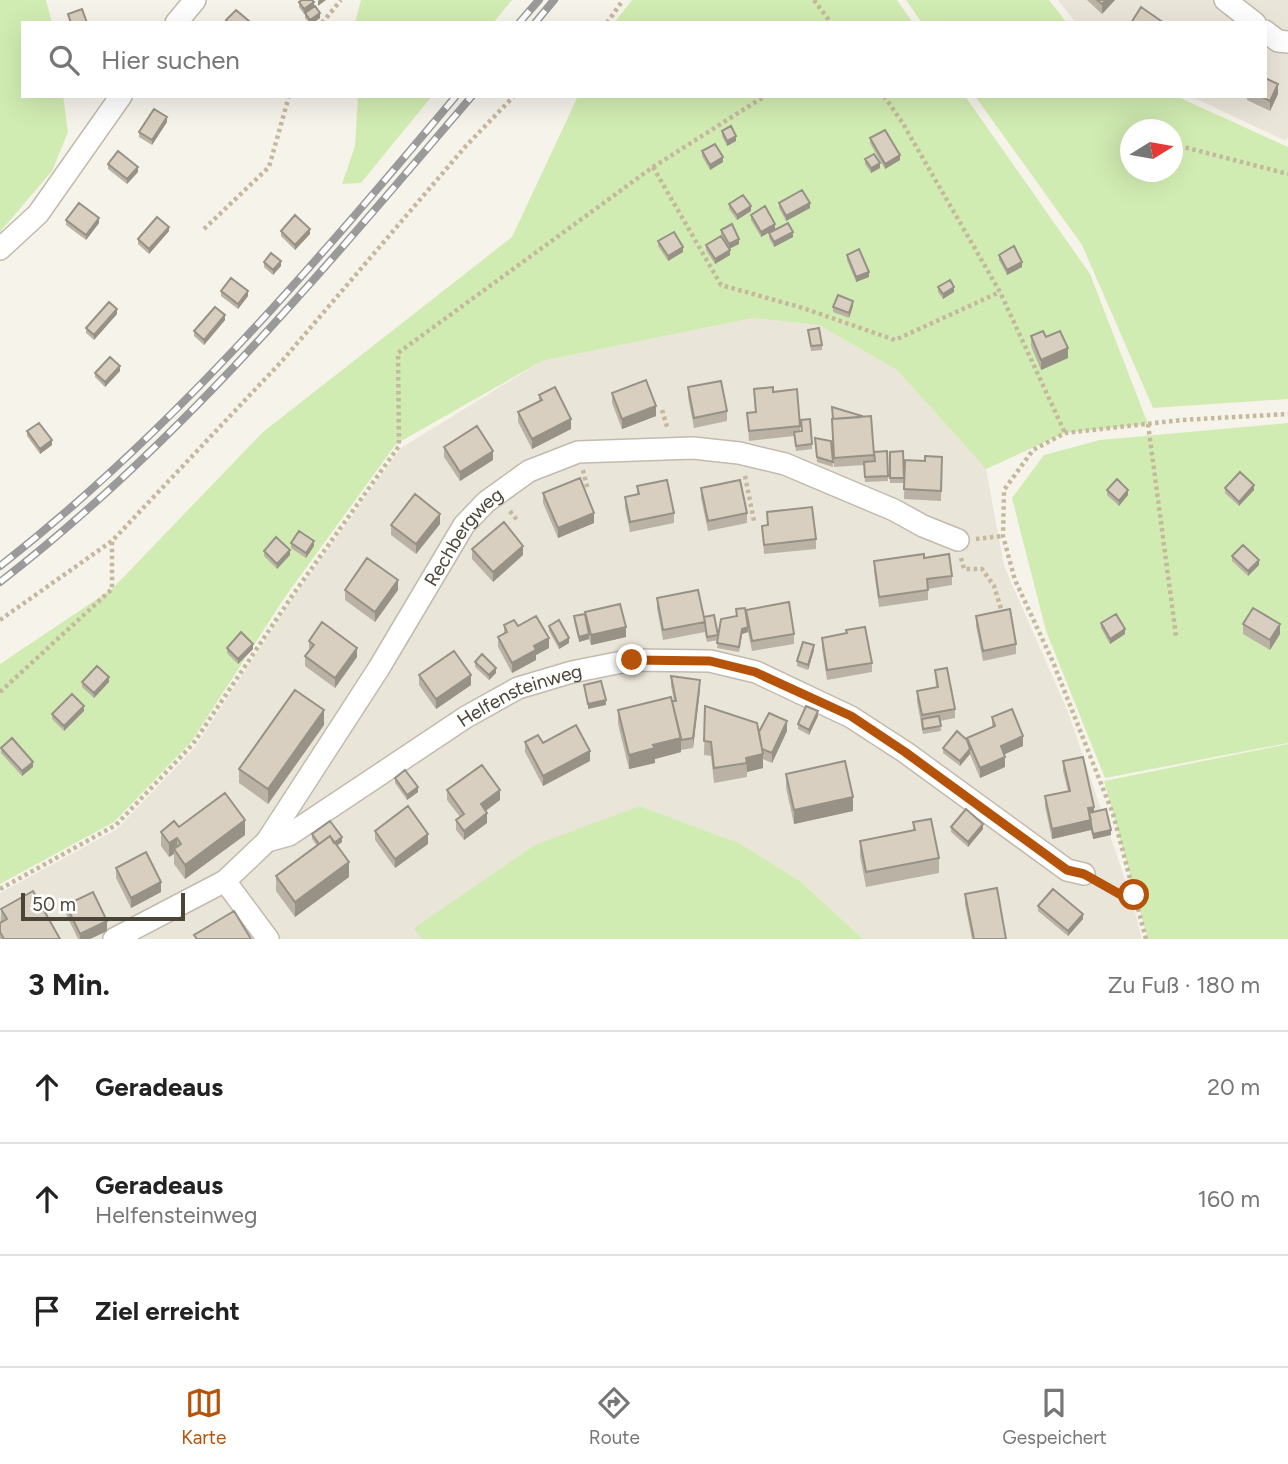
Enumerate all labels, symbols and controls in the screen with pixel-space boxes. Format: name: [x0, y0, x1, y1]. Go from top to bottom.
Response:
search box: [21, 21, 1267, 98]
icon: search: [45, 41, 83, 79]
text: Hier suchen: [101, 44, 240, 76]
north arrow: [1120, 119, 1183, 182]
street label: Rechbergweg: [419, 482, 507, 590]
route end: [616, 644, 647, 675]
street label: Helfensteinweg: [452, 659, 584, 731]
route start: [1118, 879, 1149, 910]
scale bar: [21, 890, 186, 922]
text: 50 m: [32, 893, 76, 916]
text: 3 Min.: [28, 966, 110, 1003]
text: Zu Fuß · 180 m: [1108, 971, 1260, 999]
icon: ahead: [28, 1068, 66, 1106]
text: Geradeaus: [95, 1071, 223, 1103]
text: 20 m: [1207, 1073, 1260, 1101]
text: Geradeaus: [95, 1169, 223, 1201]
icon: ahead: [28, 1180, 66, 1218]
text: 160 m: [1197, 1185, 1260, 1213]
text: Helfensteinweg: [95, 1201, 257, 1229]
icon: arrive: [28, 1292, 66, 1330]
text: Ziel erreicht: [95, 1295, 240, 1327]
tab: Karte: [181, 1384, 226, 1449]
tab: Route: [589, 1384, 640, 1449]
tab: Gespeichert: [1002, 1384, 1107, 1449]

